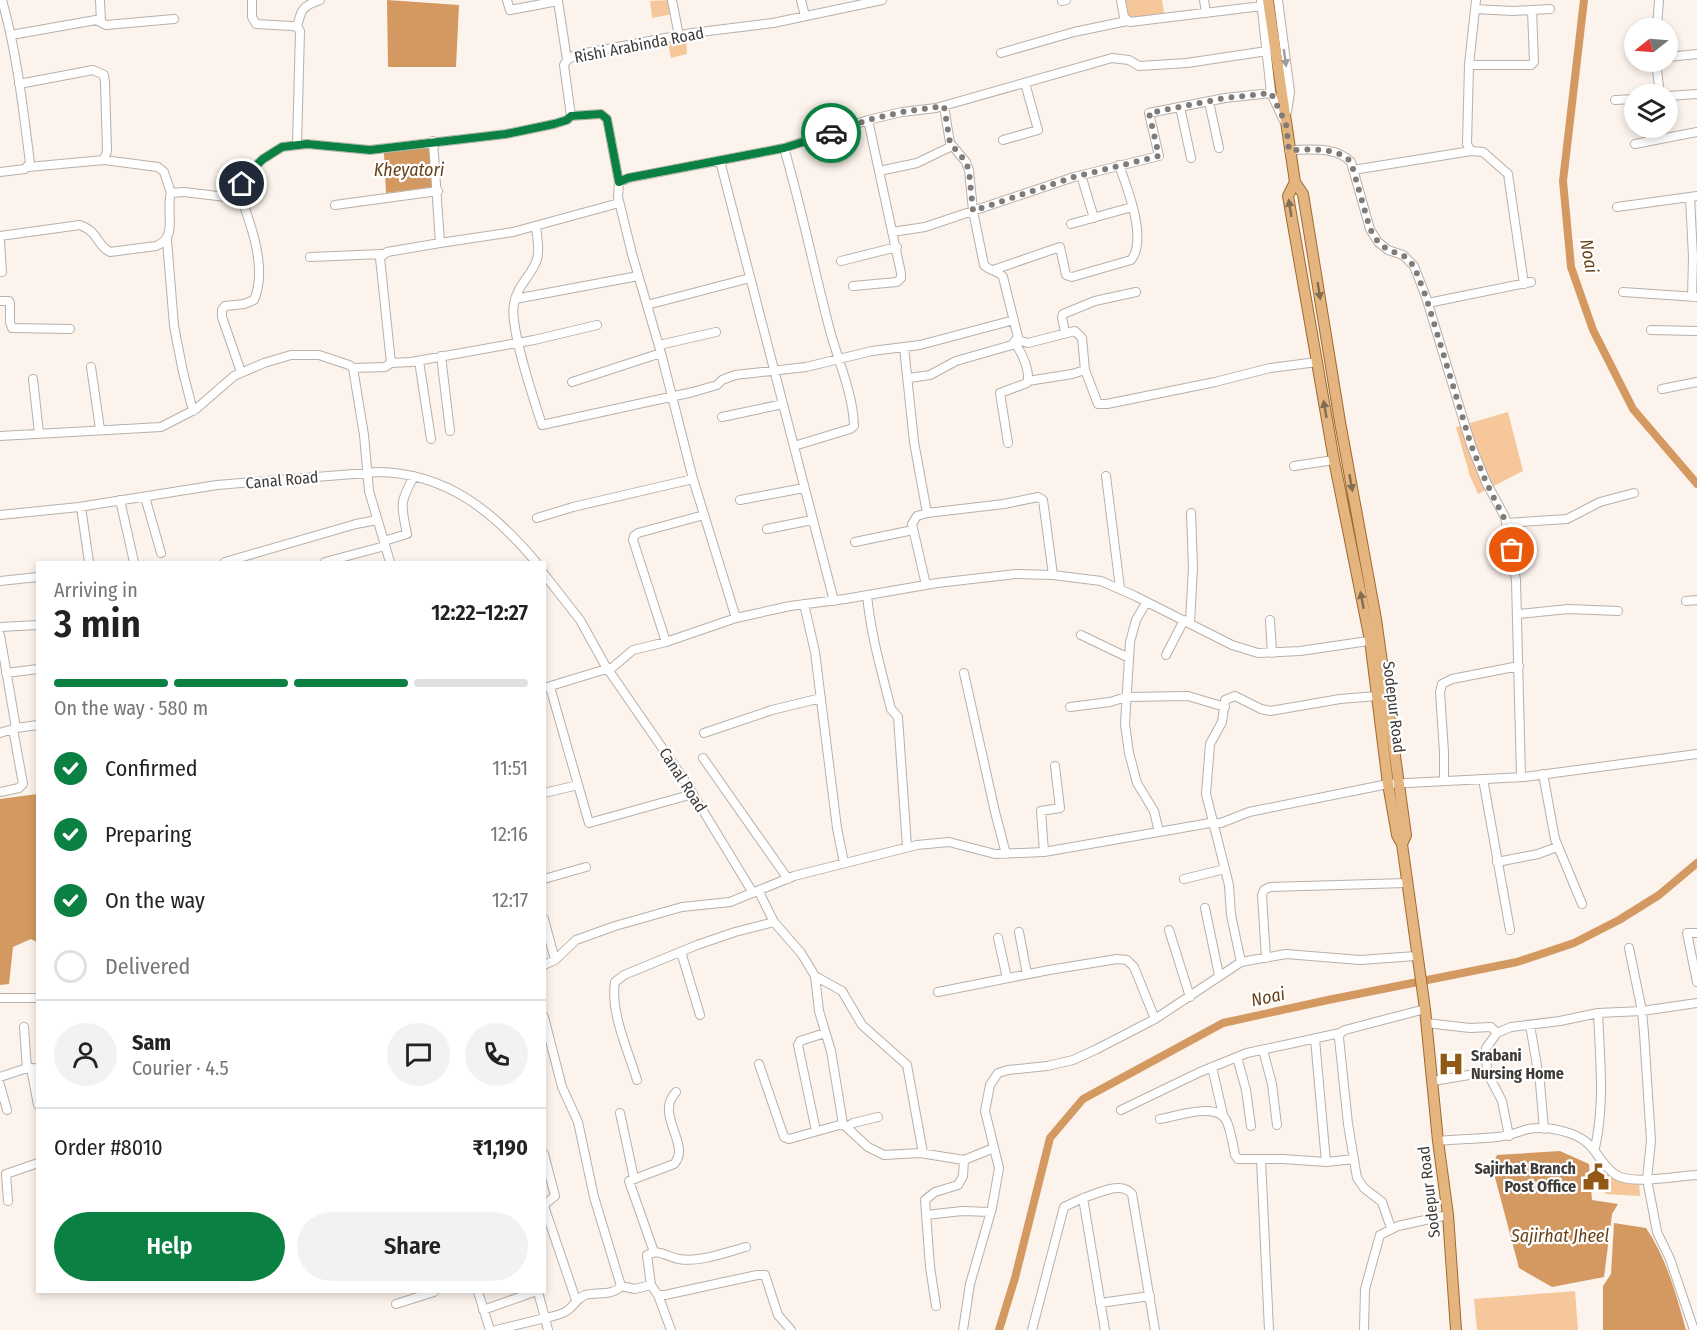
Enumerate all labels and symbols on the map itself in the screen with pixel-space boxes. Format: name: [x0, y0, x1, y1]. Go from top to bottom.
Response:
north arrow: [1624, 18, 1678, 72]
street label: Rishi Arabinda Road: [573, 23, 705, 67]
one-way arrow: [1281, 49, 1290, 68]
courier: [801, 103, 861, 163]
pin: [216, 158, 267, 209]
water label: Kheyatori: [374, 159, 445, 181]
one-way arrow: [1286, 199, 1295, 218]
water label: Noai: [1575, 237, 1603, 275]
one-way arrow: [1314, 281, 1323, 300]
one-way arrow: [1320, 399, 1329, 418]
street label: Canal Road: [245, 467, 319, 493]
one-way arrow: [1347, 474, 1356, 493]
pin: [1486, 524, 1537, 575]
one-way arrow: [1357, 591, 1366, 610]
street label: Sodepur Road: [1379, 660, 1409, 754]
street label: Canal Road: [655, 744, 711, 816]
water label: Noai: [1249, 983, 1287, 1011]
place label: Srabani Nursing Home: [1471, 1046, 1564, 1083]
hospital icon: Srabani Nursing Home: [1436, 1049, 1466, 1079]
street label: Sodepur Road: [1414, 1145, 1444, 1239]
place label: Sajirhat Branch Post Office: [1474, 1159, 1576, 1196]
public building icon: Sajirhat Branch Post Office: [1581, 1162, 1611, 1192]
water label: Sajirhat Jheel: [1510, 1225, 1609, 1247]

